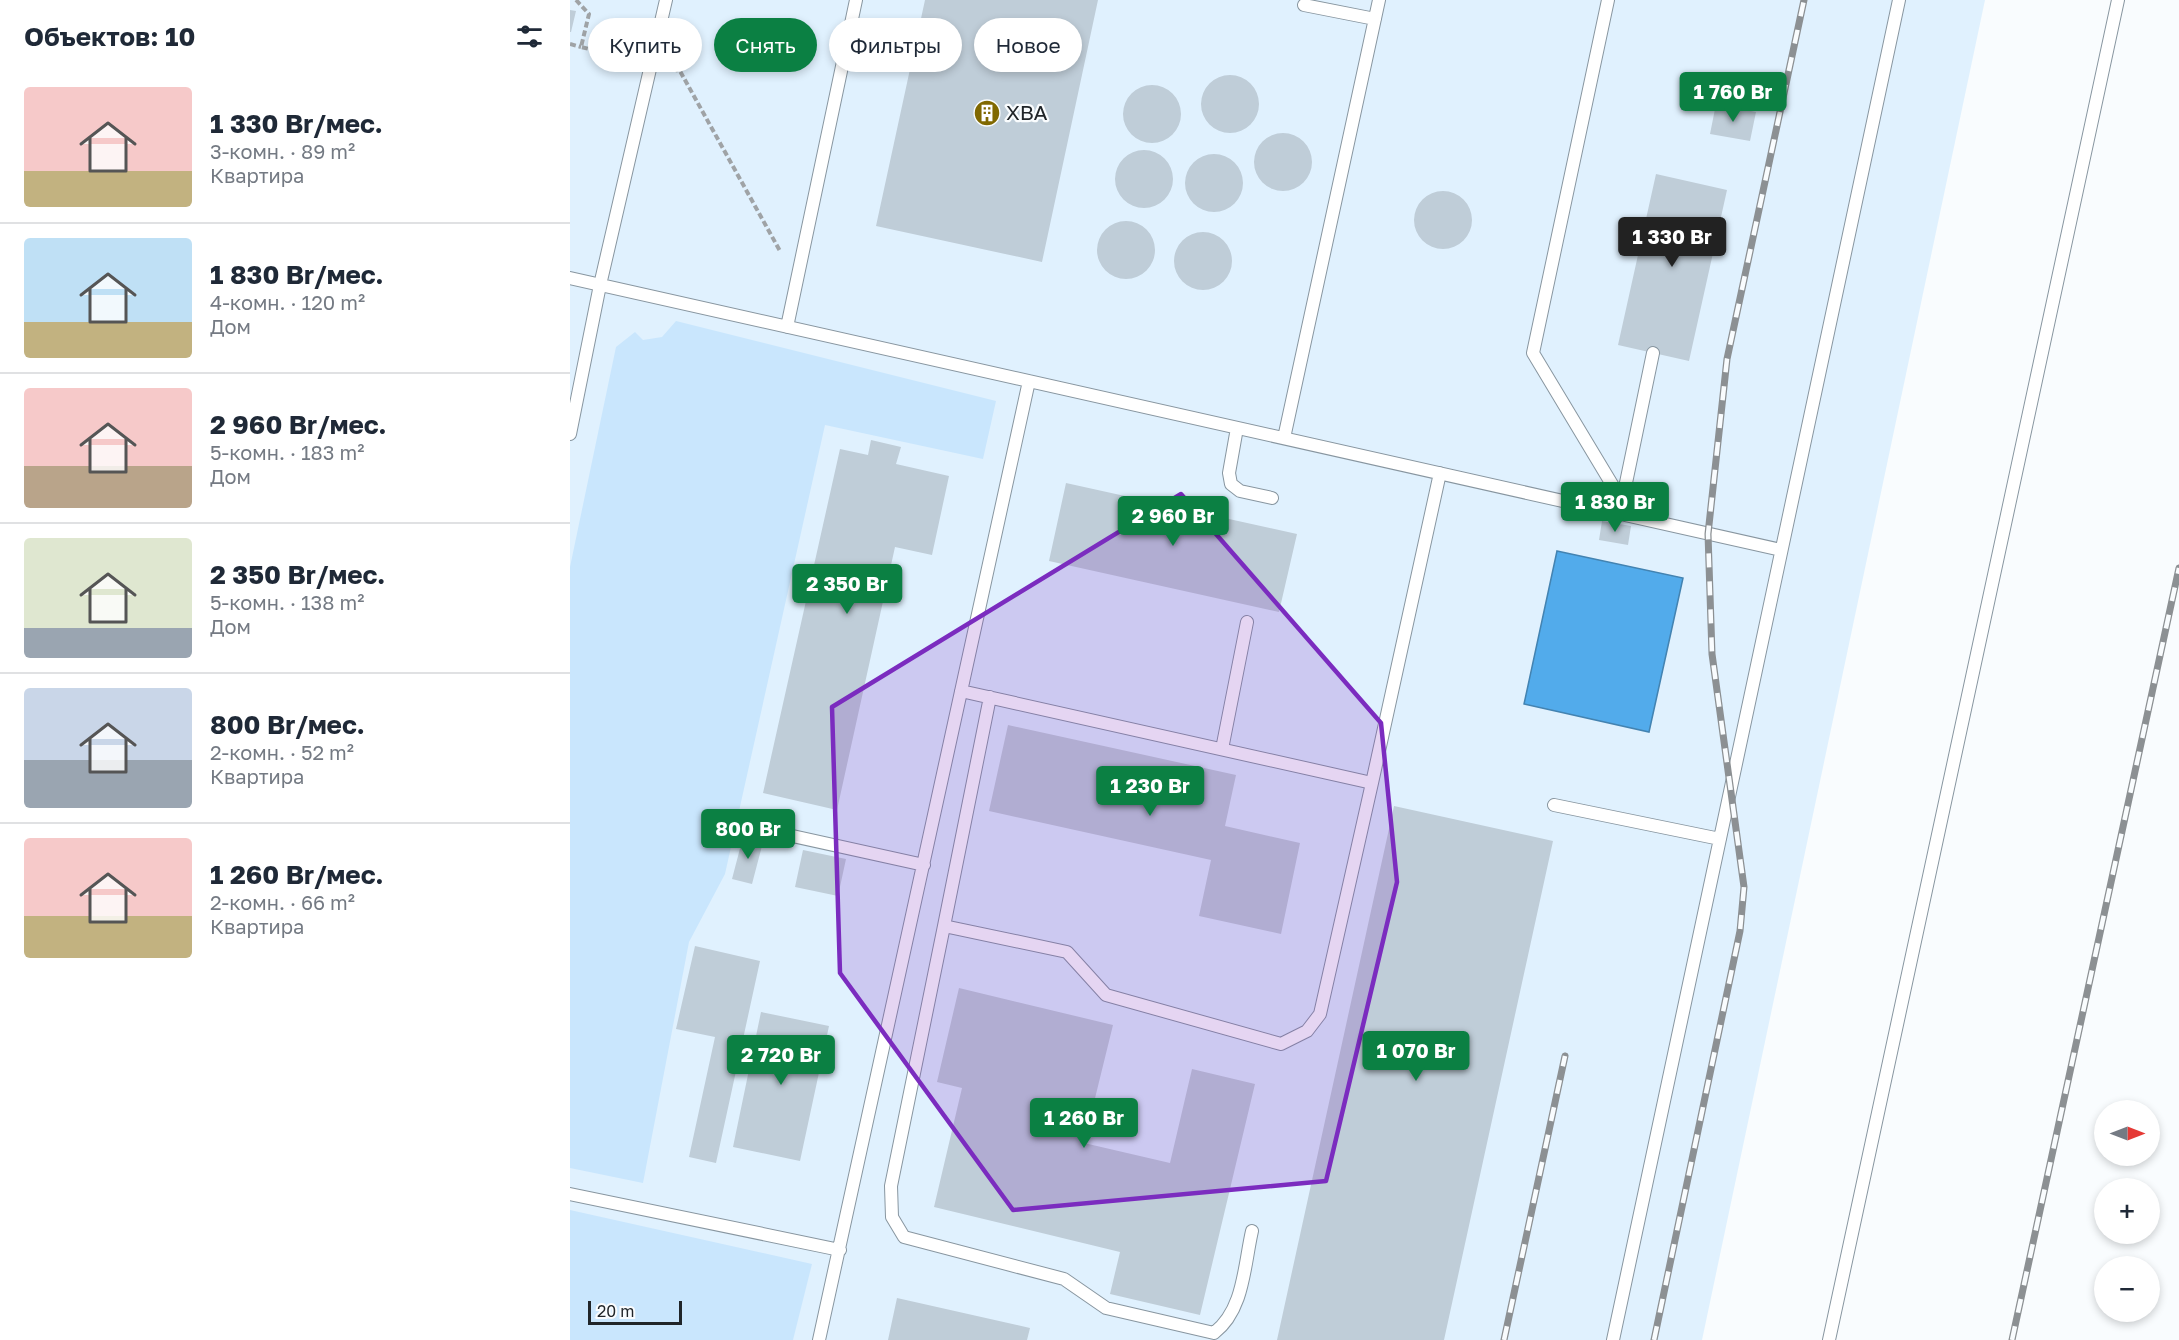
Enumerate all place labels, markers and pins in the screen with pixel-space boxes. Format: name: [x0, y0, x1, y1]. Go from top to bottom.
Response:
pin: 1 760 Br: [1671, 72, 1795, 123]
building icon: ХВА: [972, 98, 1002, 128]
place label: ХВА: [1006, 99, 1048, 125]
pin: 1 330 Br: [1610, 217, 1734, 268]
pin: 1 830 Br: [1553, 482, 1677, 533]
pin: 2 960 Br: [1111, 496, 1235, 547]
pin: 2 350 Br: [785, 564, 909, 615]
pin: 1 230 Br: [1088, 766, 1212, 817]
pin: 800 Br: [699, 809, 797, 860]
pin: 1 070 Br: [1354, 1031, 1478, 1082]
pin: 2 720 Br: [719, 1035, 843, 1086]
pin: 1 260 Br: [1022, 1098, 1146, 1149]

